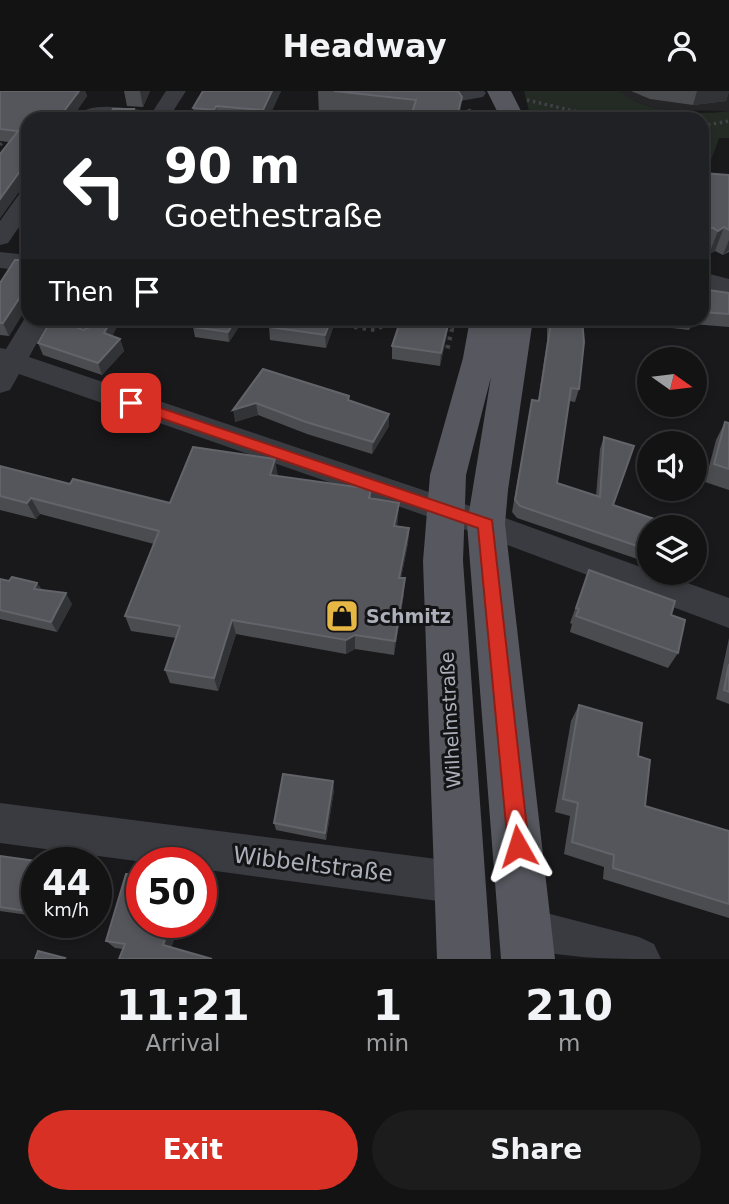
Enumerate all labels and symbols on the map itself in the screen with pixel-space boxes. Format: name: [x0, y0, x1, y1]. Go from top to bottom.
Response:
north arrow: [637, 347, 707, 417]
pin: [101, 373, 161, 433]
shop icon: Schmitz: [323, 597, 361, 635]
place label: Schmitz: [366, 605, 451, 627]
street label: Wilhelmstraße: [435, 651, 465, 789]
position arrow: [481, 809, 555, 883]
street label: Wibbeltstraße: [232, 841, 394, 887]
speed limit sign: 50: [126, 847, 217, 938]

